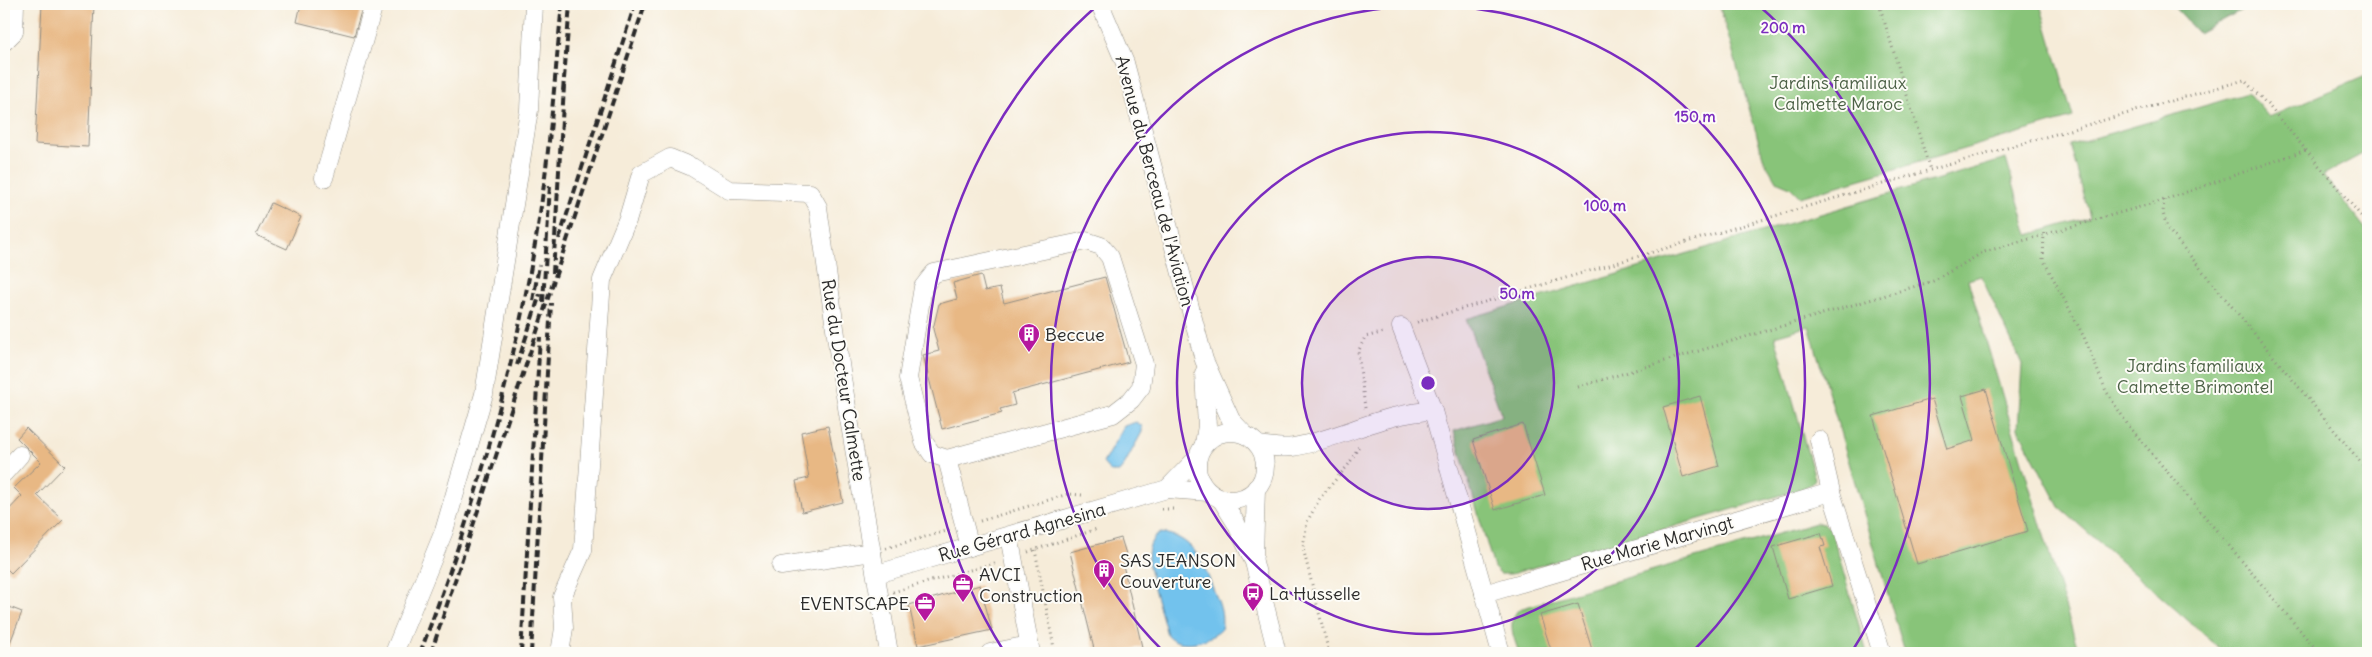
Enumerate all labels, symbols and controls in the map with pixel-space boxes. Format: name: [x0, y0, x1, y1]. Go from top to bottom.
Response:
text: 200 m: [1761, 18, 1805, 37]
street label: Avenue du Berceau de l'Aviation: [1110, 53, 1200, 309]
park label: Jardins familiaux Calmette Maroc: [1769, 71, 1907, 115]
text: 150 m: [1674, 107, 1716, 126]
text: 100 m: [1584, 196, 1626, 215]
street label: Rue du Docteur Calmette: [817, 277, 871, 483]
text: 50 m: [1499, 284, 1535, 303]
building icon: Beccue: [1017, 322, 1041, 353]
place label: Beccue: [1045, 323, 1105, 346]
park label: Jardins familiaux Calmette Brimontel: [2117, 354, 2273, 398]
centre of rings: [1419, 374, 1437, 392]
street label: Rue Gérard Agnesina: [936, 497, 1108, 567]
street label: Rue Marie Marvingt: [1578, 510, 1736, 576]
place label: SAS JEANSON Couverture: [1120, 549, 1236, 593]
building icon: SAS JEANSON Couverture: [1092, 558, 1116, 589]
place label: AVCI Construction: [979, 563, 1083, 607]
office icon: AVCI Construction: [951, 572, 975, 603]
bus stop icon: La Husselle: [1241, 581, 1265, 612]
place label: La Husselle: [1269, 582, 1361, 605]
office icon: EVENTSCAPE: [913, 591, 937, 622]
place label: EVENTSCAPE: [800, 592, 909, 615]

